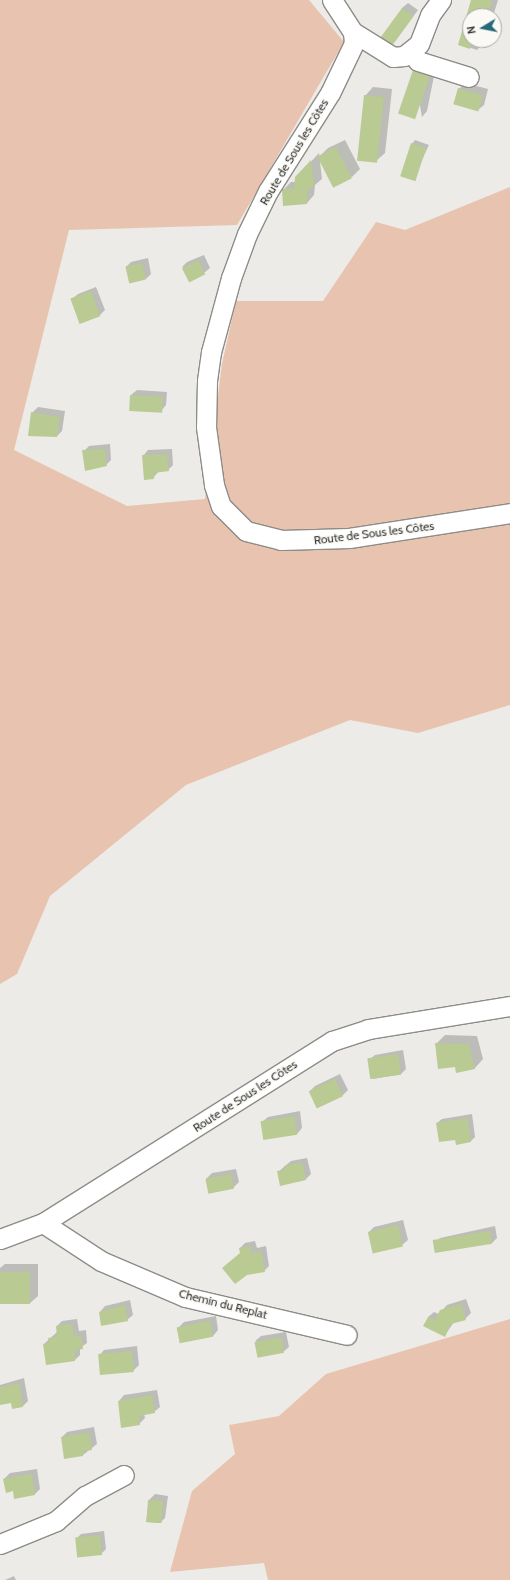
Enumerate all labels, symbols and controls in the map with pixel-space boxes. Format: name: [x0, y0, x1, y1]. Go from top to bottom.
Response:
north arrow: [462, 8, 502, 48]
text: N: [464, 25, 479, 35]
street label: Route de Sous les Côtes: [257, 96, 331, 208]
street label: Route de Sous les Côtes: [313, 518, 435, 548]
street label: Route de Sous les Côtes: [190, 1057, 300, 1135]
street label: Chemin du Replat: [177, 1286, 269, 1322]

